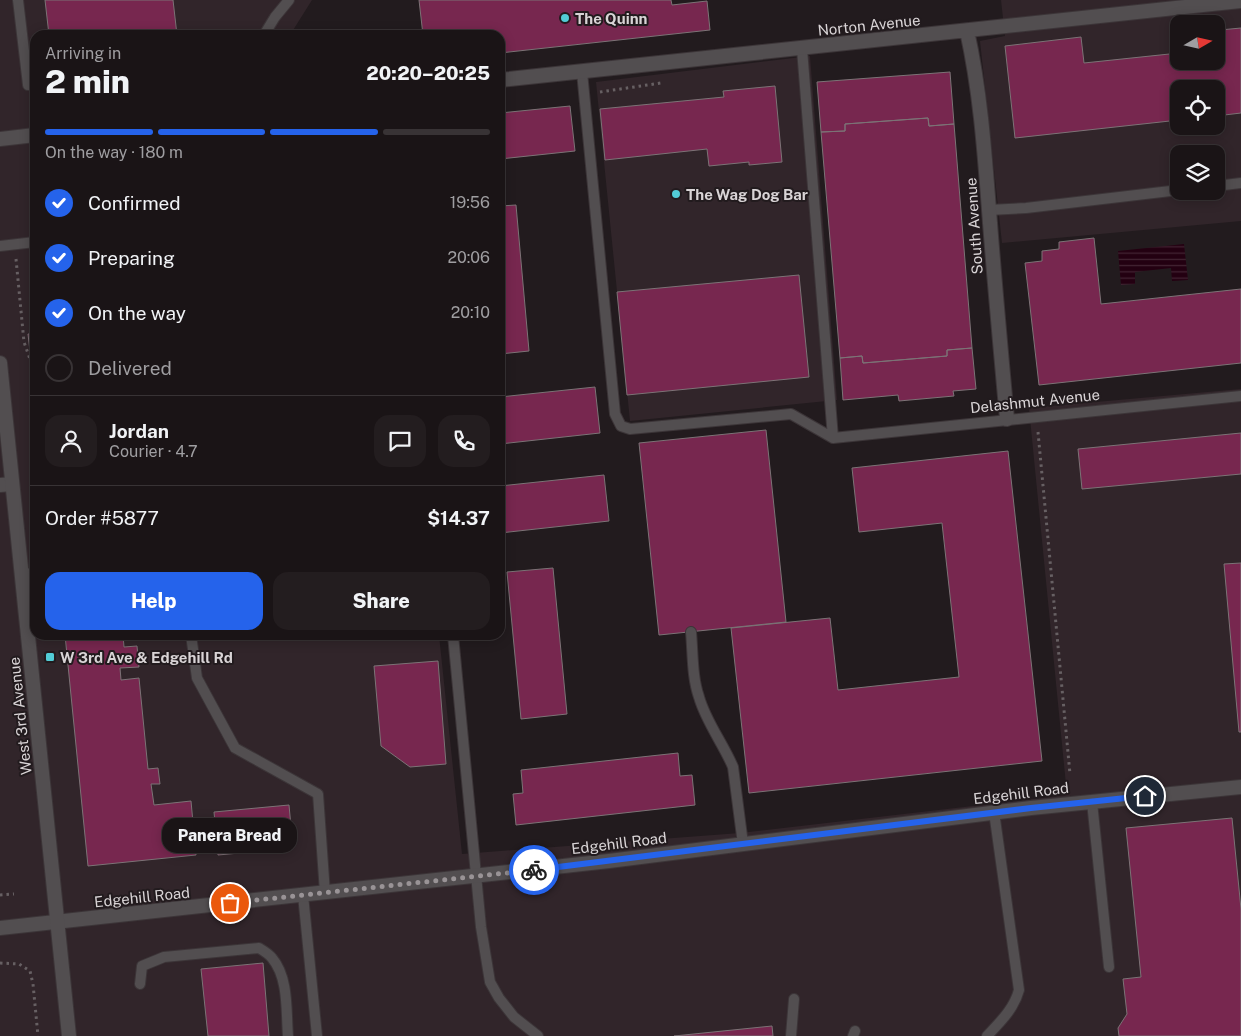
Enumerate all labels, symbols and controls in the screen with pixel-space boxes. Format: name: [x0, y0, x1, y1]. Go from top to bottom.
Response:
place label: The Quinn: [575, 10, 648, 27]
street label: Norton Avenue: [817, 11, 921, 39]
marker: The Quinn: [559, 12, 571, 24]
north arrow: [1170, 15, 1225, 70]
map controls: [1170, 15, 1225, 200]
text: Arriving in: [45, 44, 121, 63]
text: 20:20–20:25: [366, 62, 490, 84]
text: 2 min: [45, 63, 130, 100]
button: locate: [1170, 80, 1225, 135]
text: On the way · 180 m: [45, 143, 183, 162]
button: layers: [1170, 145, 1225, 200]
street label: South Avenue: [962, 177, 986, 275]
place label: The Wag Dog Bar: [686, 186, 808, 203]
marker: The Wag Dog Bar: [670, 188, 682, 200]
icon: check: [45, 189, 73, 217]
text: Confirmed: [88, 192, 181, 214]
text: 19:56: [450, 193, 490, 212]
icon: check: [45, 244, 73, 272]
text: Preparing: [88, 247, 175, 269]
text: 20:06: [447, 248, 490, 267]
icon: check: [45, 299, 73, 327]
text: On the way: [88, 302, 186, 324]
text: 20:10: [451, 303, 490, 322]
text: Delivered: [88, 357, 172, 379]
street label: Delashmut Avenue: [969, 386, 1101, 416]
button: person: [45, 415, 97, 467]
button: chat: [374, 415, 426, 467]
button: phone: [438, 415, 490, 467]
text: Jordan: [109, 420, 169, 442]
text: Courier · 4.7: [109, 442, 198, 461]
text: Order #5877: [45, 507, 159, 529]
text: $14.37: [427, 507, 490, 529]
button: Help: [45, 572, 263, 630]
button: Share: [273, 572, 490, 630]
place label: W 3rd Ave & Edgehill Rd: [60, 649, 233, 666]
marker: W 3rd Ave & Edgehill Rd: [44, 651, 56, 663]
street label: West 3rd Avenue: [5, 656, 35, 776]
pin: [1124, 775, 1166, 817]
street label: Edgehill Road: [972, 779, 1070, 807]
icon: home: [1131, 782, 1159, 810]
callout: Panera Bread: [162, 818, 298, 853]
text: Panera Bread: [178, 826, 281, 845]
street label: Edgehill Road: [570, 829, 668, 857]
courier: [509, 845, 559, 895]
icon: bike: [520, 856, 548, 884]
pin: [209, 882, 251, 924]
street label: Edgehill Road: [93, 884, 191, 910]
icon: bag: [216, 889, 244, 917]

